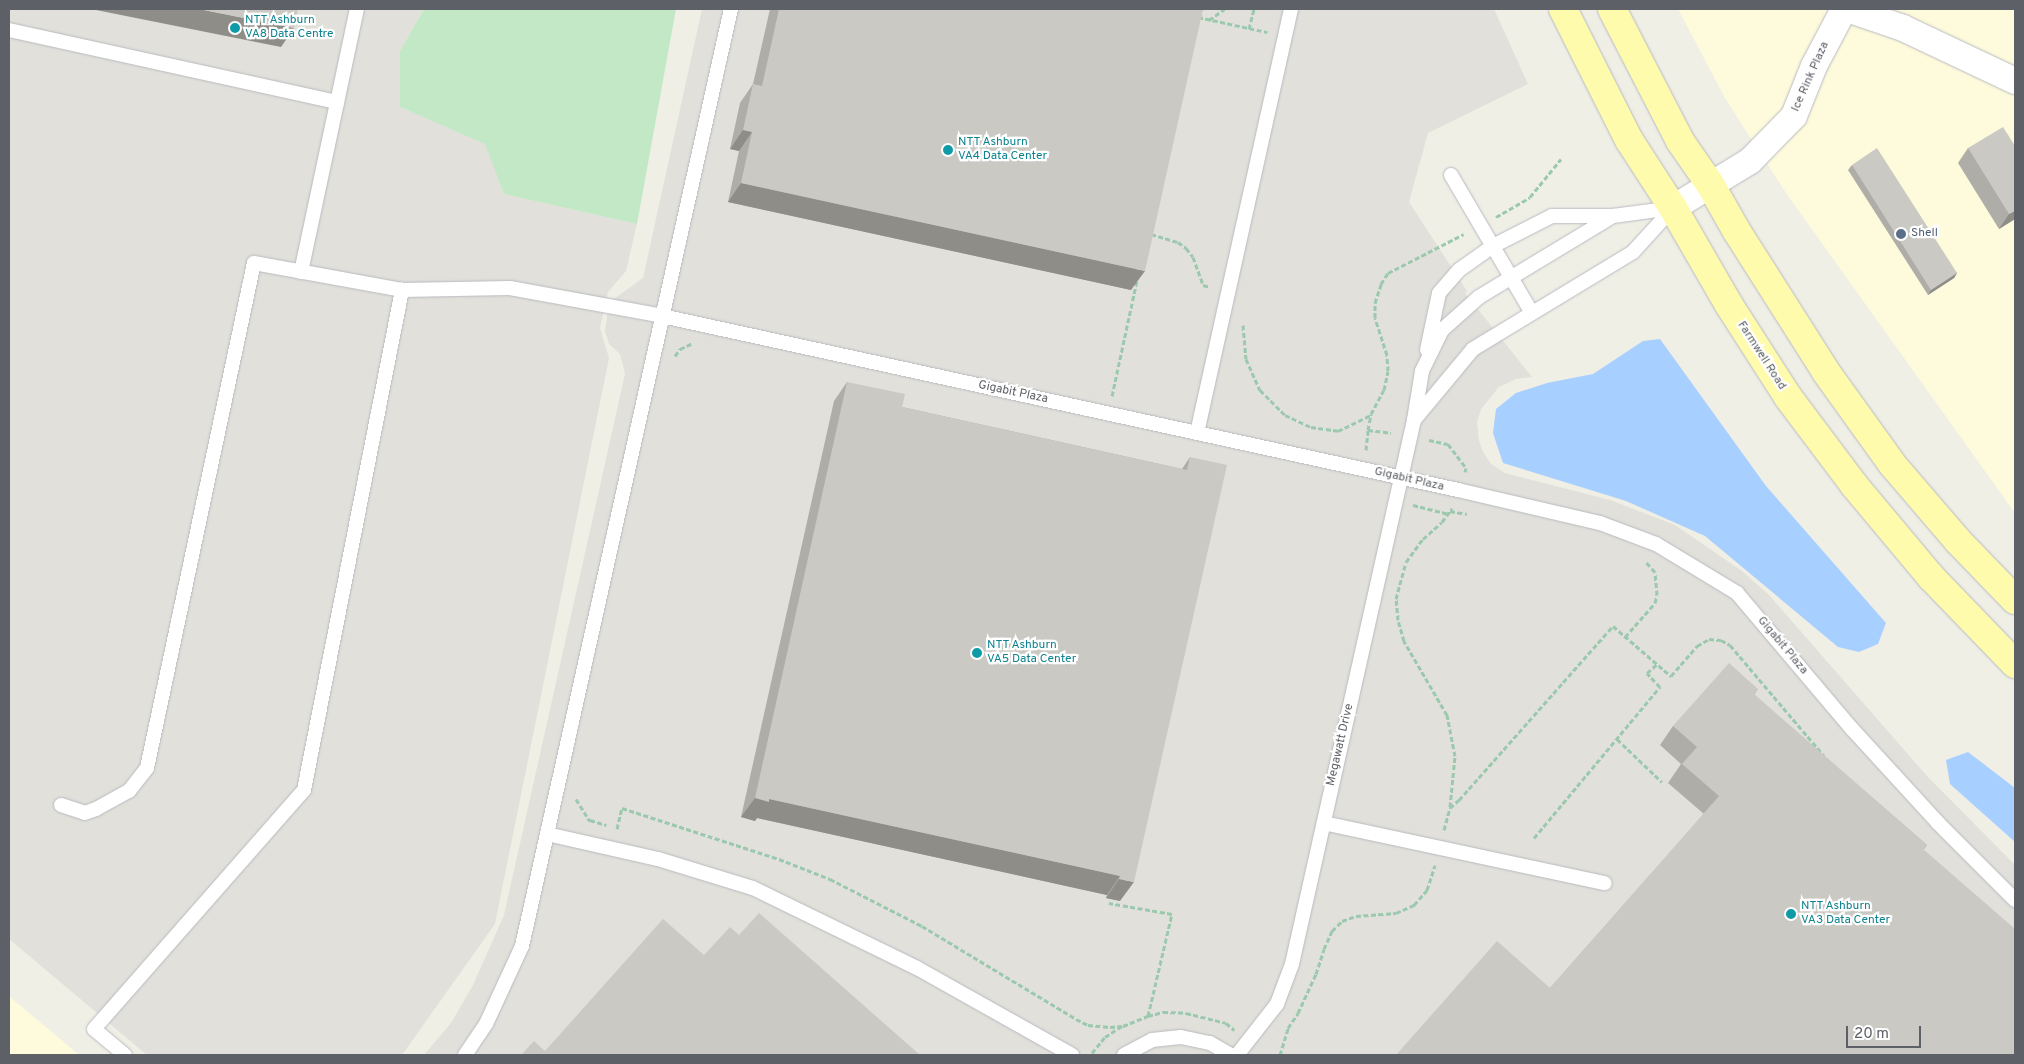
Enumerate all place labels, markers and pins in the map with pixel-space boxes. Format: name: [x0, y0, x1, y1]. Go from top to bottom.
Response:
place label: NTT Ashburn VA8 Data Centre: [245, 14, 333, 42]
marker: NTT Ashburn VA8 Data Centre: [229, 22, 241, 34]
place label: NTT Ashburn VA4 Data Center: [958, 136, 1047, 164]
marker: NTT Ashburn VA4 Data Center: [942, 144, 954, 156]
place label: Shell: [1911, 227, 1938, 241]
marker: Shell: [1895, 228, 1907, 240]
place label: NTT Ashburn VA5 Data Center: [987, 639, 1076, 667]
marker: NTT Ashburn VA5 Data Center: [971, 647, 983, 659]
place label: NTT Ashburn VA3 Data Center: [1801, 900, 1890, 928]
marker: NTT Ashburn VA3 Data Center: [1785, 908, 1797, 920]

